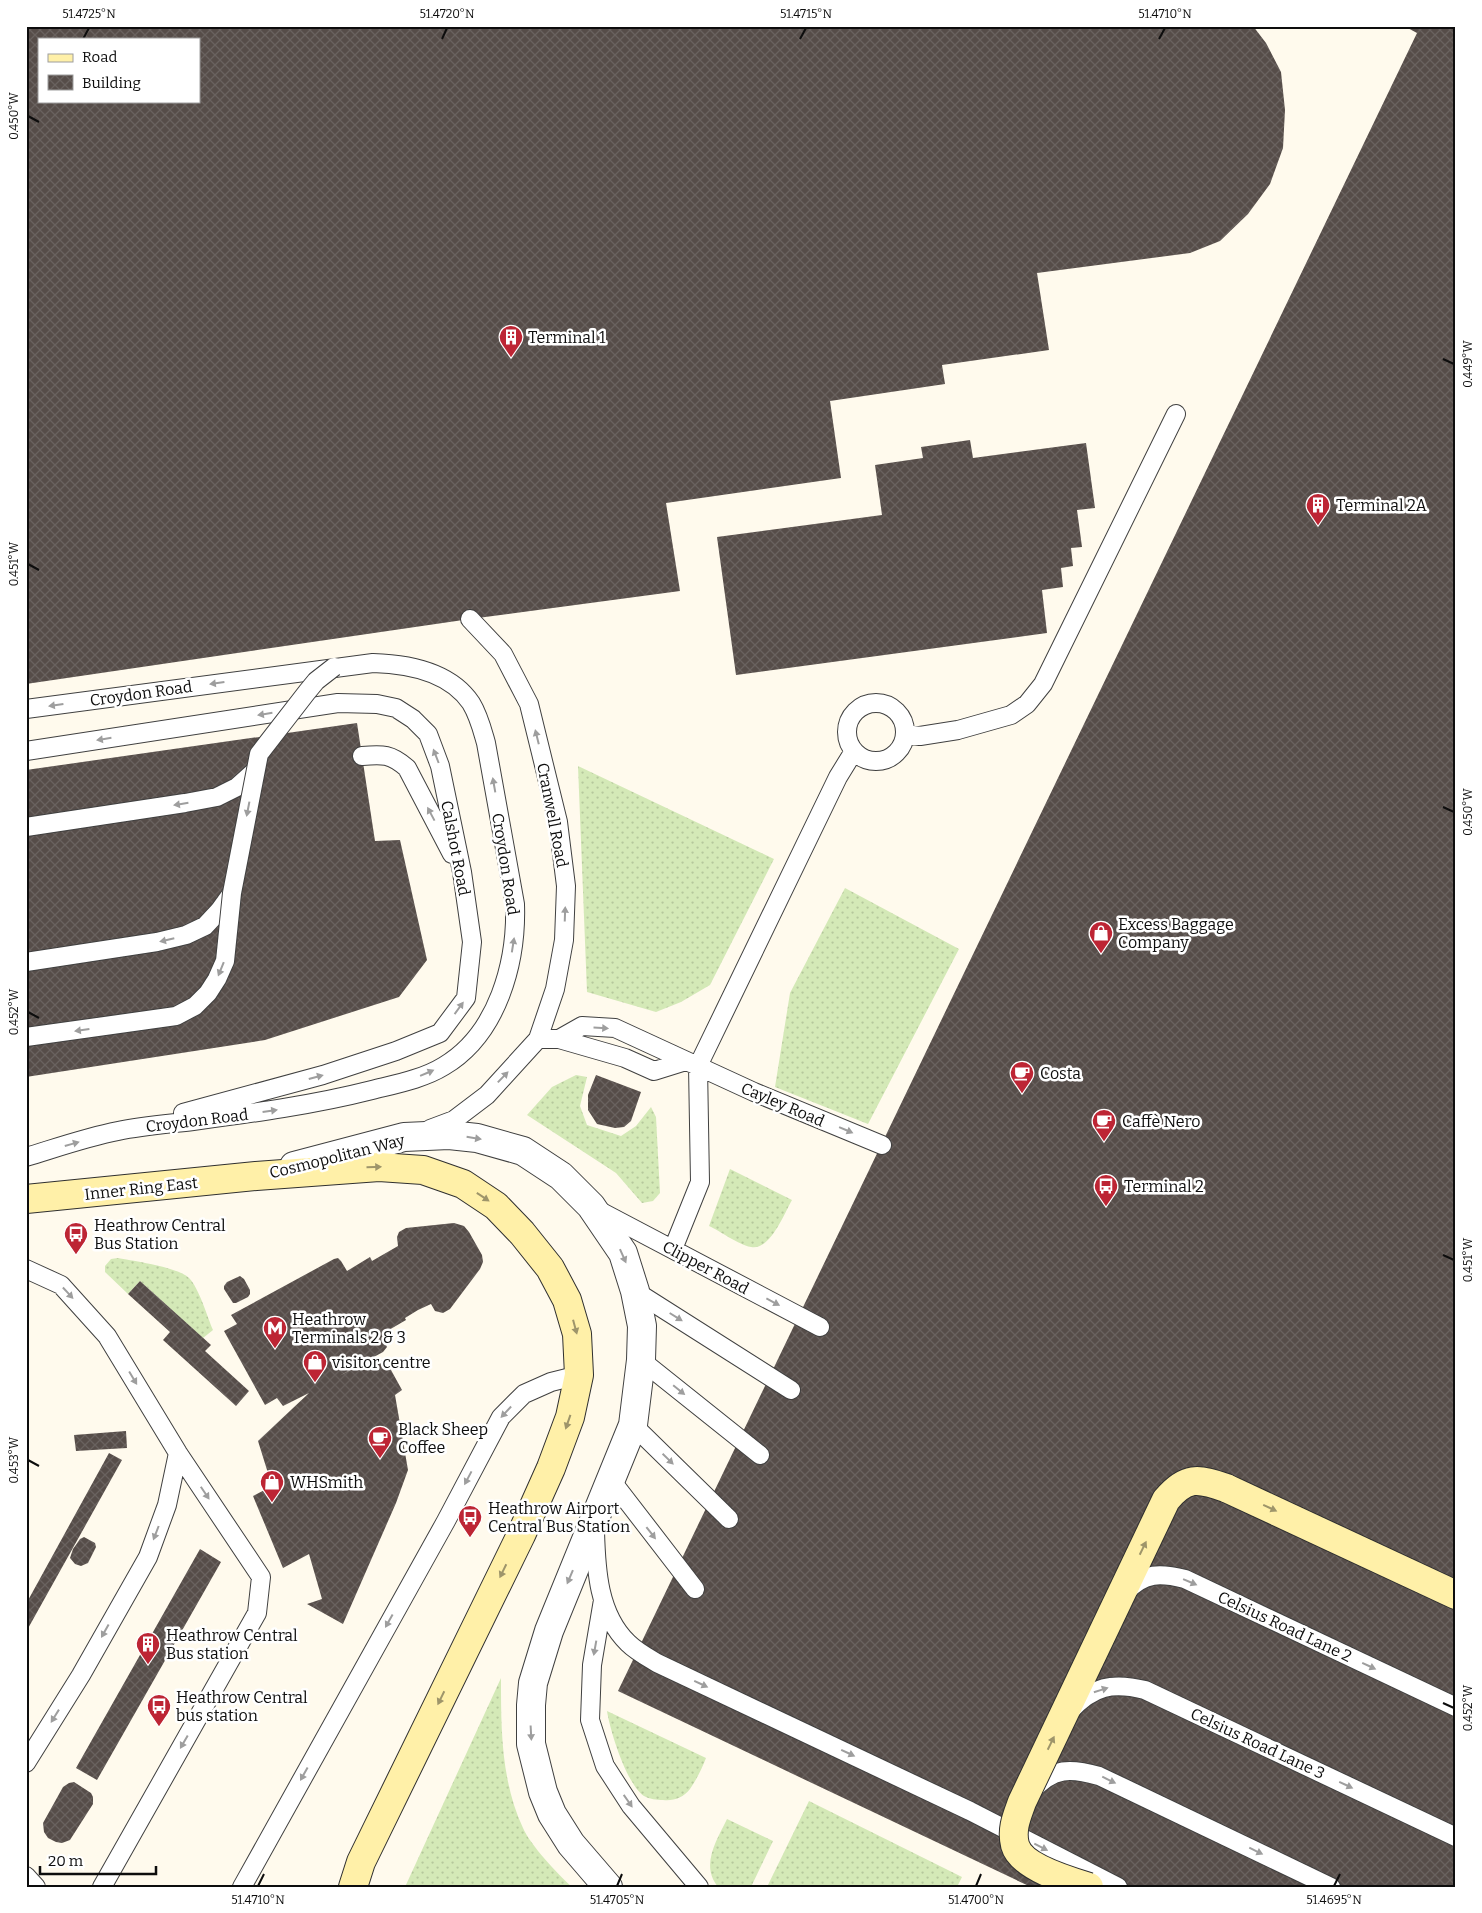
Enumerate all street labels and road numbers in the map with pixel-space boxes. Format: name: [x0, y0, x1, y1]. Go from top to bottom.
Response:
street label: Croydon Road: [89, 677, 194, 710]
street label: Cranwell Road: [533, 761, 572, 870]
street label: Calshot Road: [437, 799, 474, 898]
street label: Croydon Road: [488, 812, 523, 917]
street label: Cayley Road: [738, 1078, 828, 1131]
street label: Croydon Road: [145, 1105, 250, 1136]
street label: Cosmopolitan Way: [267, 1130, 407, 1182]
street label: Inner Ring East: [83, 1173, 199, 1204]
street label: Clipper Road: [659, 1237, 753, 1298]
street label: Celsius Road Lane 2: [1215, 1587, 1355, 1666]
street label: Celsius Road Lane 3: [1188, 1704, 1328, 1783]

